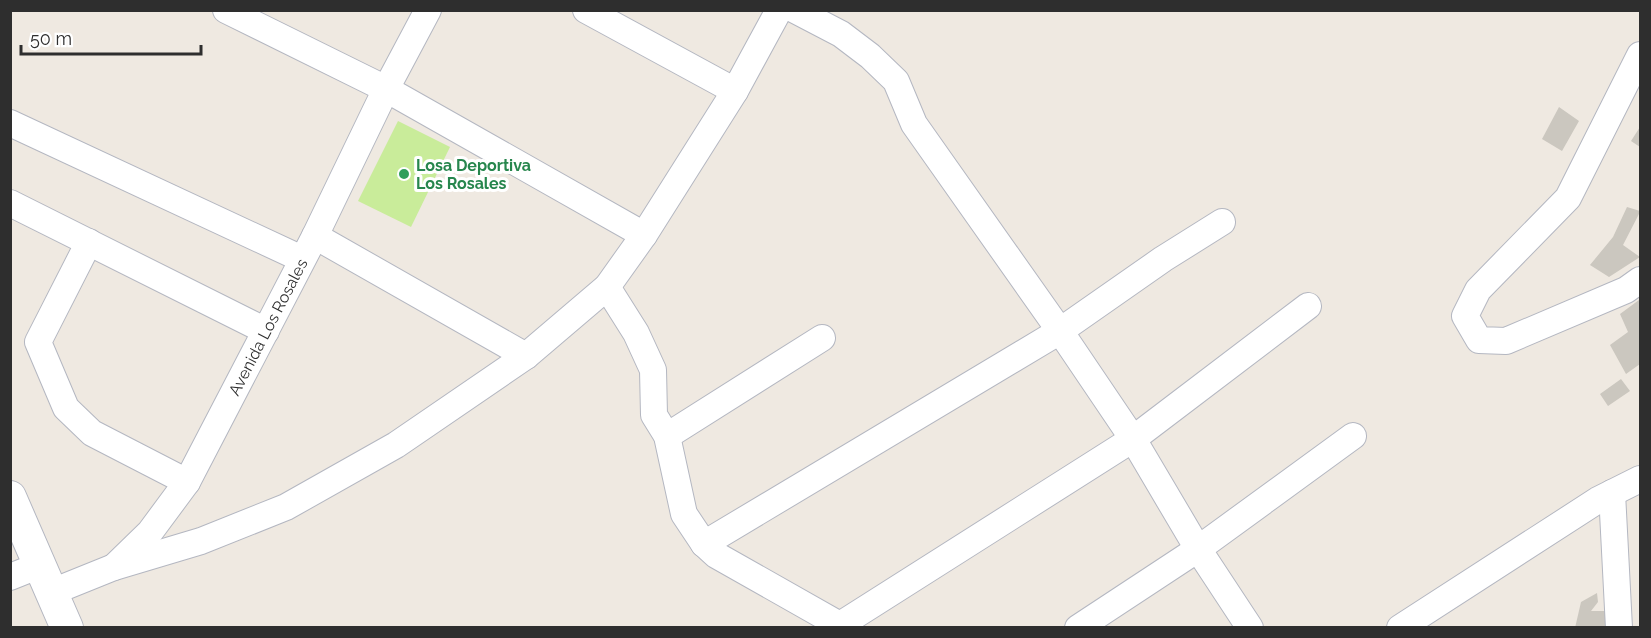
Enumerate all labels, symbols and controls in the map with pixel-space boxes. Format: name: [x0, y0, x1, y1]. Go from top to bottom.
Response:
scale bar: [21, 18, 201, 56]
text: 50 m: [30, 28, 72, 49]
place label: Losa Deportiva Los Rosales: [416, 156, 531, 193]
marker: Losa Deportiva Los Rosales: [397, 167, 411, 181]
street label: Avenida Los Rosales: [225, 255, 312, 399]

